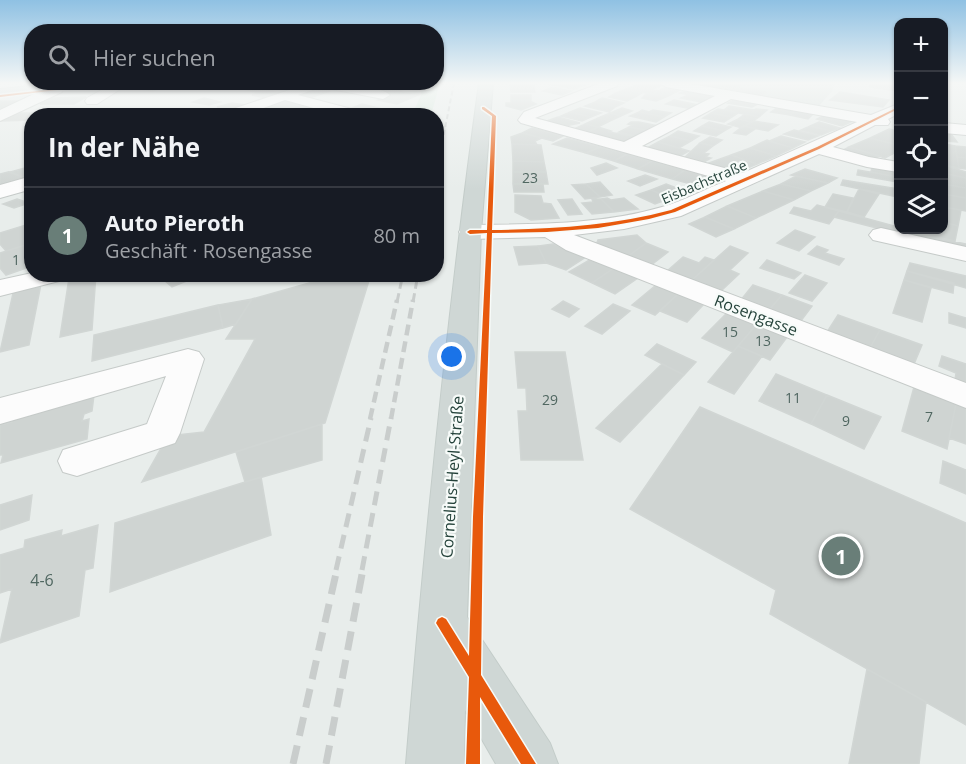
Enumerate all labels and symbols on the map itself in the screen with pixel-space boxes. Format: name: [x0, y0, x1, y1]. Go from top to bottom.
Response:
street label: Eisbachstraße: [658, 155, 750, 208]
house number: 23: [522, 168, 538, 187]
house number: 1: [12, 250, 20, 269]
street label: Rosengasse: [711, 289, 801, 341]
house number: 15: [722, 322, 738, 341]
house number: 13: [755, 331, 771, 350]
your location: [437, 342, 466, 371]
house number: 11: [785, 388, 801, 407]
house number: 29: [542, 390, 558, 409]
street label: Cornelius-Heyl-Straße: [435, 395, 469, 559]
house number: 7: [925, 407, 933, 426]
house number: 9: [842, 411, 850, 430]
pin: 1: [822, 534, 860, 578]
house number: 4-6: [30, 569, 54, 591]

